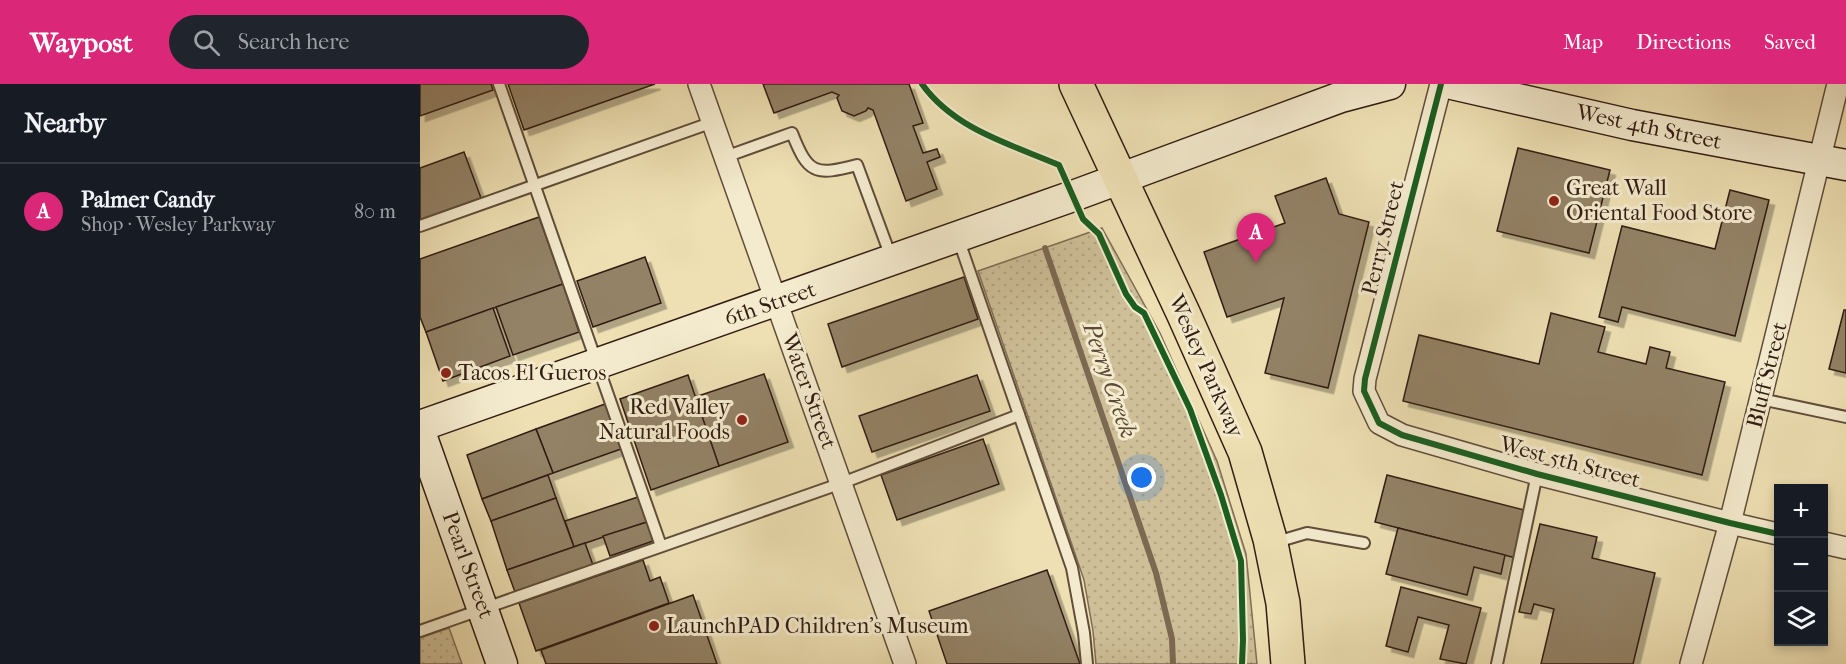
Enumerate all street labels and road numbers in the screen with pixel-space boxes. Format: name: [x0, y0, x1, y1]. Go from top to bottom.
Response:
street label: West 4th Street: [1573, 99, 1724, 155]
street label: Perry Street: [1356, 178, 1410, 298]
street label: 6th Street: [721, 276, 819, 332]
street label: Wesley Parkway: [1163, 290, 1250, 443]
street label: Bluff Street: [1741, 319, 1793, 431]
street label: Water Street: [776, 329, 842, 452]
street label: West 5th Street: [1496, 431, 1643, 493]
street label: Pearl Street: [437, 508, 499, 622]

